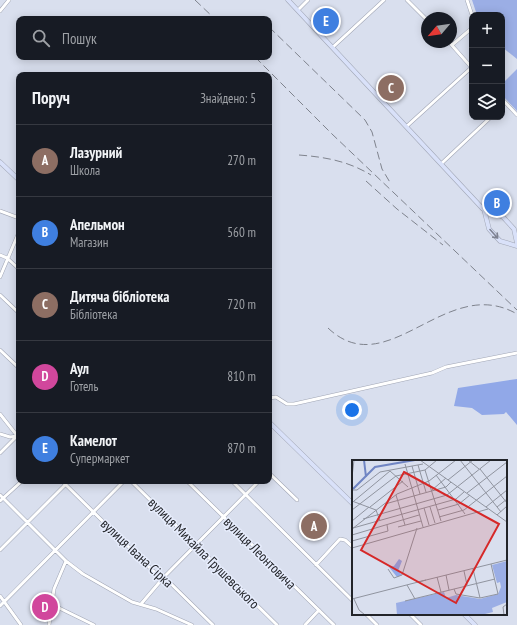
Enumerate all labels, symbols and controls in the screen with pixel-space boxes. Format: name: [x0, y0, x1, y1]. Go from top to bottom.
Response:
pin: E: [313, 6, 339, 36]
north arrow: [421, 12, 457, 48]
map controls: [469, 12, 505, 120]
button: +: [469, 12, 505, 48]
search box: [16, 16, 272, 60]
icon: search: [30, 27, 52, 49]
text: Пошук: [62, 29, 97, 48]
button: −: [469, 48, 505, 84]
pin: C: [378, 73, 404, 103]
button: layers: [469, 84, 505, 120]
text: Поруч: [32, 87, 70, 109]
text: Знайдено: 5: [200, 90, 256, 107]
text: Лазурний: [70, 143, 122, 162]
text: A: [42, 152, 48, 169]
text: 270 m: [227, 152, 256, 169]
text: Школа: [70, 162, 100, 179]
pin: B: [484, 188, 510, 218]
text: Апельмон: [70, 215, 125, 234]
text: B: [42, 224, 48, 241]
text: 560 m: [227, 224, 256, 241]
one-way arrow: [489, 229, 498, 239]
text: Магазин: [70, 234, 108, 251]
text: Дитяча бібліотека: [70, 287, 169, 306]
text: C: [42, 296, 48, 313]
text: 720 m: [227, 296, 256, 313]
text: Бібліотека: [70, 306, 117, 323]
text: Аул: [70, 359, 89, 378]
text: D: [42, 368, 48, 385]
text: 810 m: [227, 368, 256, 385]
text: Готель: [70, 378, 98, 395]
your location: [342, 400, 362, 420]
text: Камелот: [70, 431, 117, 450]
text: E: [42, 440, 48, 457]
text: 870 m: [227, 440, 256, 457]
text: Супермаркет: [70, 450, 129, 467]
inset map: [352, 460, 507, 615]
street label: вулиця Михайла Грушевського: [144, 493, 264, 613]
pin: A: [301, 511, 327, 541]
street label: вулиця Леонтовича: [220, 513, 300, 593]
street label: вулиця Івана Сірка: [97, 515, 177, 591]
pin: D: [32, 592, 58, 622]

